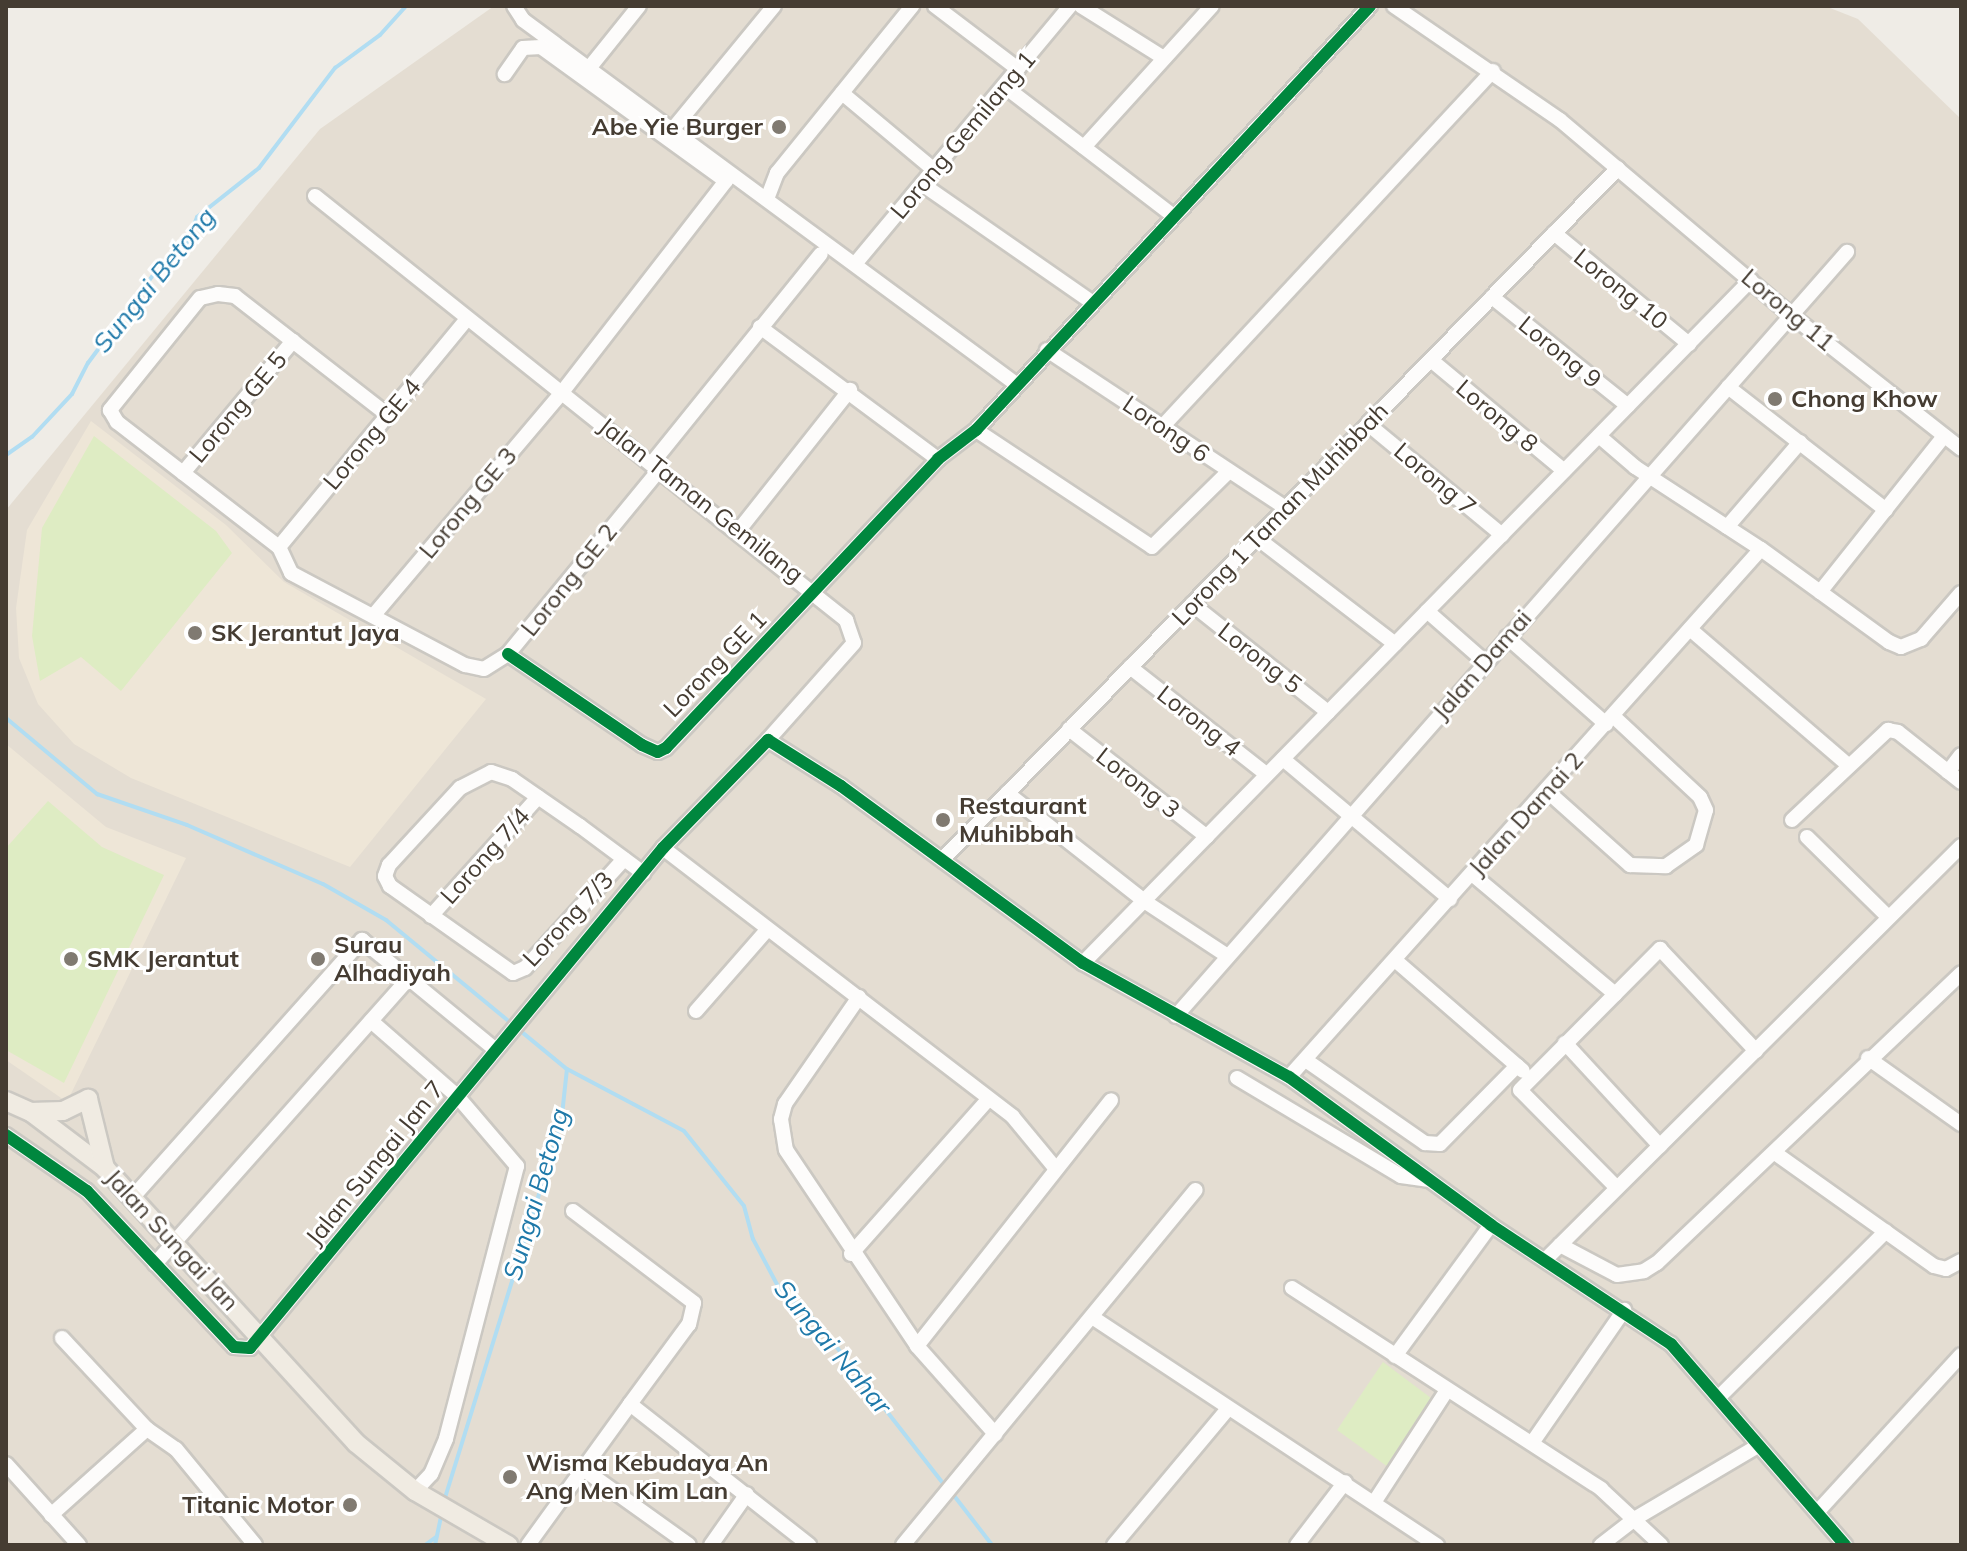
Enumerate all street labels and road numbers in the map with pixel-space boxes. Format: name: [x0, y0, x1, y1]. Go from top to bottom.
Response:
street label: Lorong Gemilang 1: [884, 45, 1042, 225]
street label: Lorong 10: [1568, 242, 1674, 336]
street label: Lorong 11: [1736, 263, 1840, 357]
street label: Lorong 9: [1513, 310, 1607, 394]
street label: Lorong GE 5: [183, 346, 293, 468]
street label: Lorong GE 4: [317, 373, 427, 495]
street label: Lorong 8: [1450, 373, 1544, 459]
street label: Lorong 6: [1117, 390, 1215, 468]
street label: Lorong 1 Taman Muhibbah: [1166, 397, 1394, 631]
street label: Jalan Taman Gemilang: [593, 411, 809, 589]
street label: Lorong 7: [1388, 436, 1482, 522]
street label: Lorong GE 3: [413, 442, 523, 564]
street label: Lorong GE 2: [515, 518, 623, 642]
street label: Jalan Damai: [1426, 604, 1538, 726]
street label: Lorong GE 1: [657, 605, 773, 723]
street label: Lorong 5: [1212, 616, 1308, 700]
street label: Lorong 4: [1151, 679, 1247, 763]
street label: Lorong 3: [1090, 741, 1186, 825]
street label: Jalan Damai 2: [1463, 746, 1589, 882]
street label: Lorong 7/4: [434, 802, 536, 910]
street label: Lorong 7/3: [517, 866, 619, 972]
street label: Jalan Sungai Jan 7: [300, 1075, 450, 1251]
street label: Jalan Sungai Jan: [99, 1163, 245, 1317]

